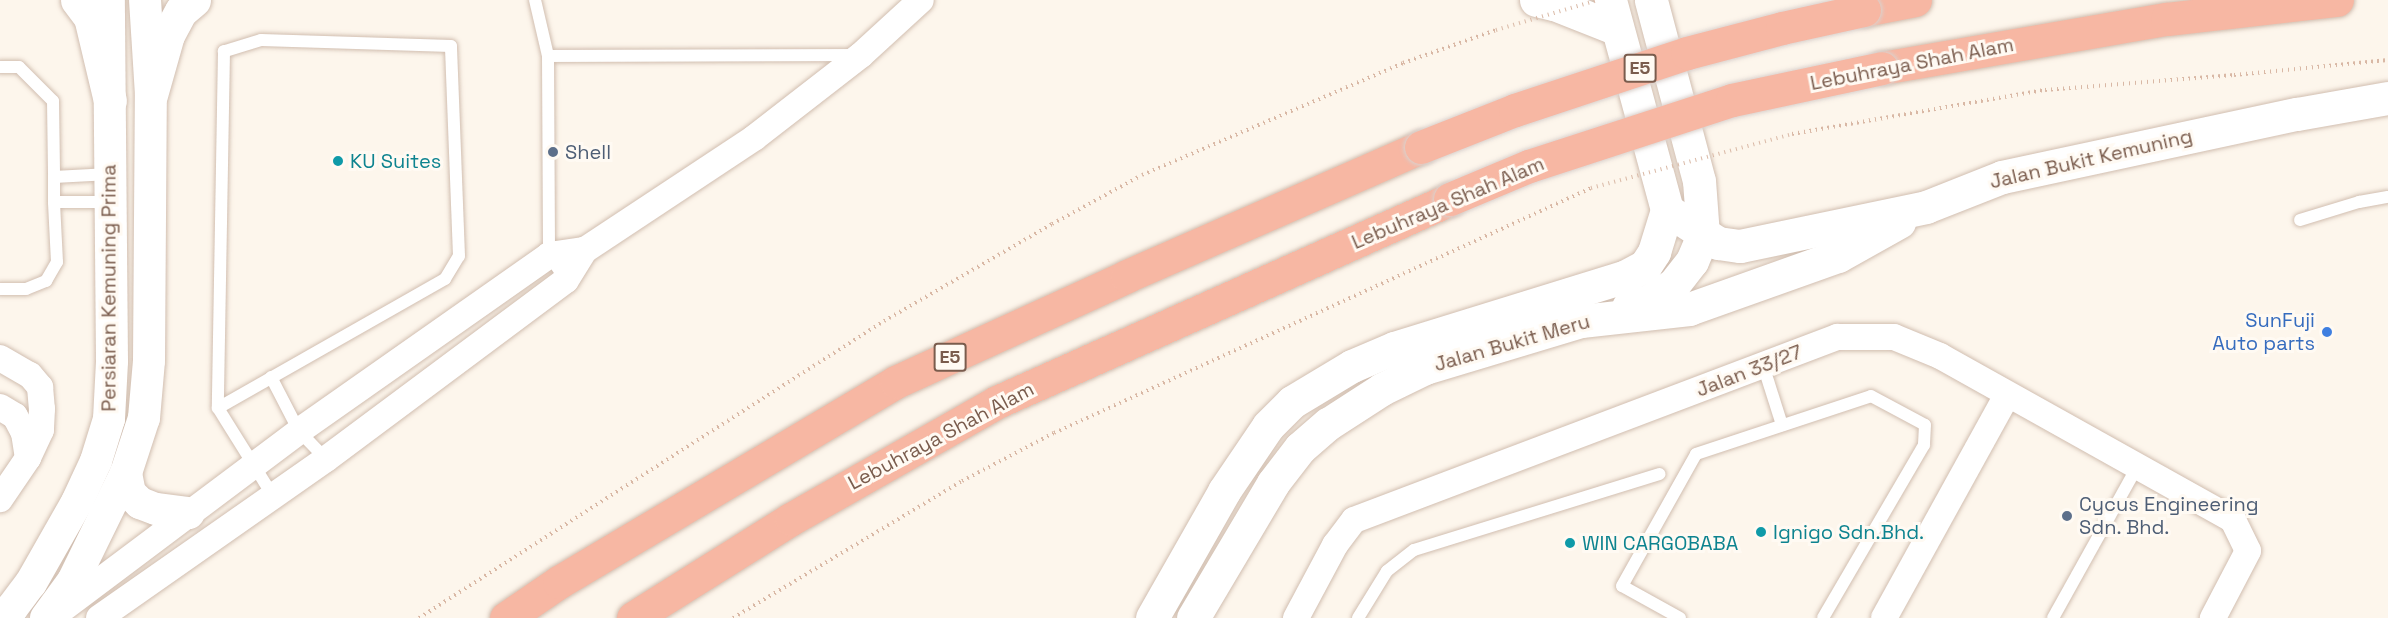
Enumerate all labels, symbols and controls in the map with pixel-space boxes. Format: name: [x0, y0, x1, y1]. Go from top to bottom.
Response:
street label: Lebuhraya Shah Alam: [1808, 32, 2016, 96]
road number: E5: [1624, 53, 1656, 83]
street label: Jalan Bukit Kemuning: [1987, 124, 2195, 194]
place label: Shell: [565, 140, 611, 164]
marker: Shell: [546, 145, 560, 159]
place label: KU Suites: [350, 149, 441, 173]
street label: Lebuhraya Shah Alam: [1348, 152, 1548, 254]
marker: KU Suites: [331, 154, 345, 168]
street label: Persiaran Kemuning Prima: [97, 164, 121, 412]
place label: SunFuji Auto parts: [2212, 308, 2315, 355]
street label: Jalan Bukit Meru: [1431, 309, 1593, 377]
marker: SunFuji Auto parts: [2320, 325, 2334, 339]
street label: Jalan 33/27: [1693, 340, 1805, 402]
road number: E5: [934, 342, 966, 372]
street label: Lebuhraya Shah Alam: [844, 377, 1038, 495]
place label: Cycus Engineering Sdn. Bhd.: [2079, 492, 2259, 539]
marker: Cycus Engineering Sdn. Bhd.: [2060, 509, 2074, 523]
place label: Ignigo Sdn.Bhd.: [1773, 520, 1924, 544]
marker: Ignigo Sdn.Bhd.: [1754, 525, 1768, 539]
place label: WIN CARGOBABA: [1582, 531, 1738, 555]
marker: WIN CARGOBABA: [1563, 536, 1577, 550]

